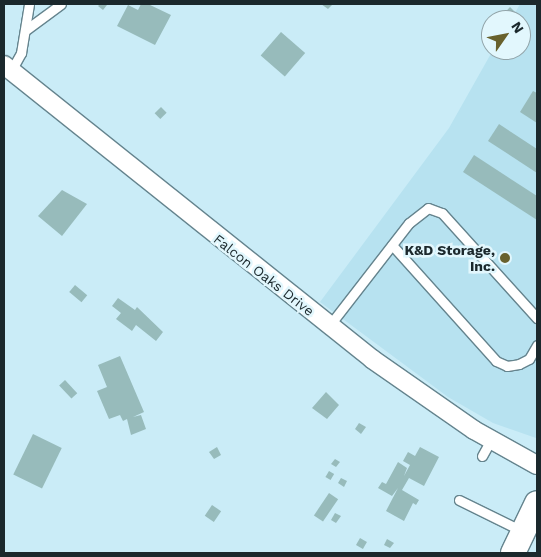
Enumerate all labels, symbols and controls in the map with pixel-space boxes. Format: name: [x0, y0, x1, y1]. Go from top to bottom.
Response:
north arrow: [481, 10, 531, 60]
text: N: [508, 19, 527, 36]
street label: Falcon Oaks Drive: [210, 231, 318, 319]
place label: K&D Storage, Inc.: [405, 242, 495, 274]
marker: K&D Storage, Inc.: [499, 252, 511, 264]

